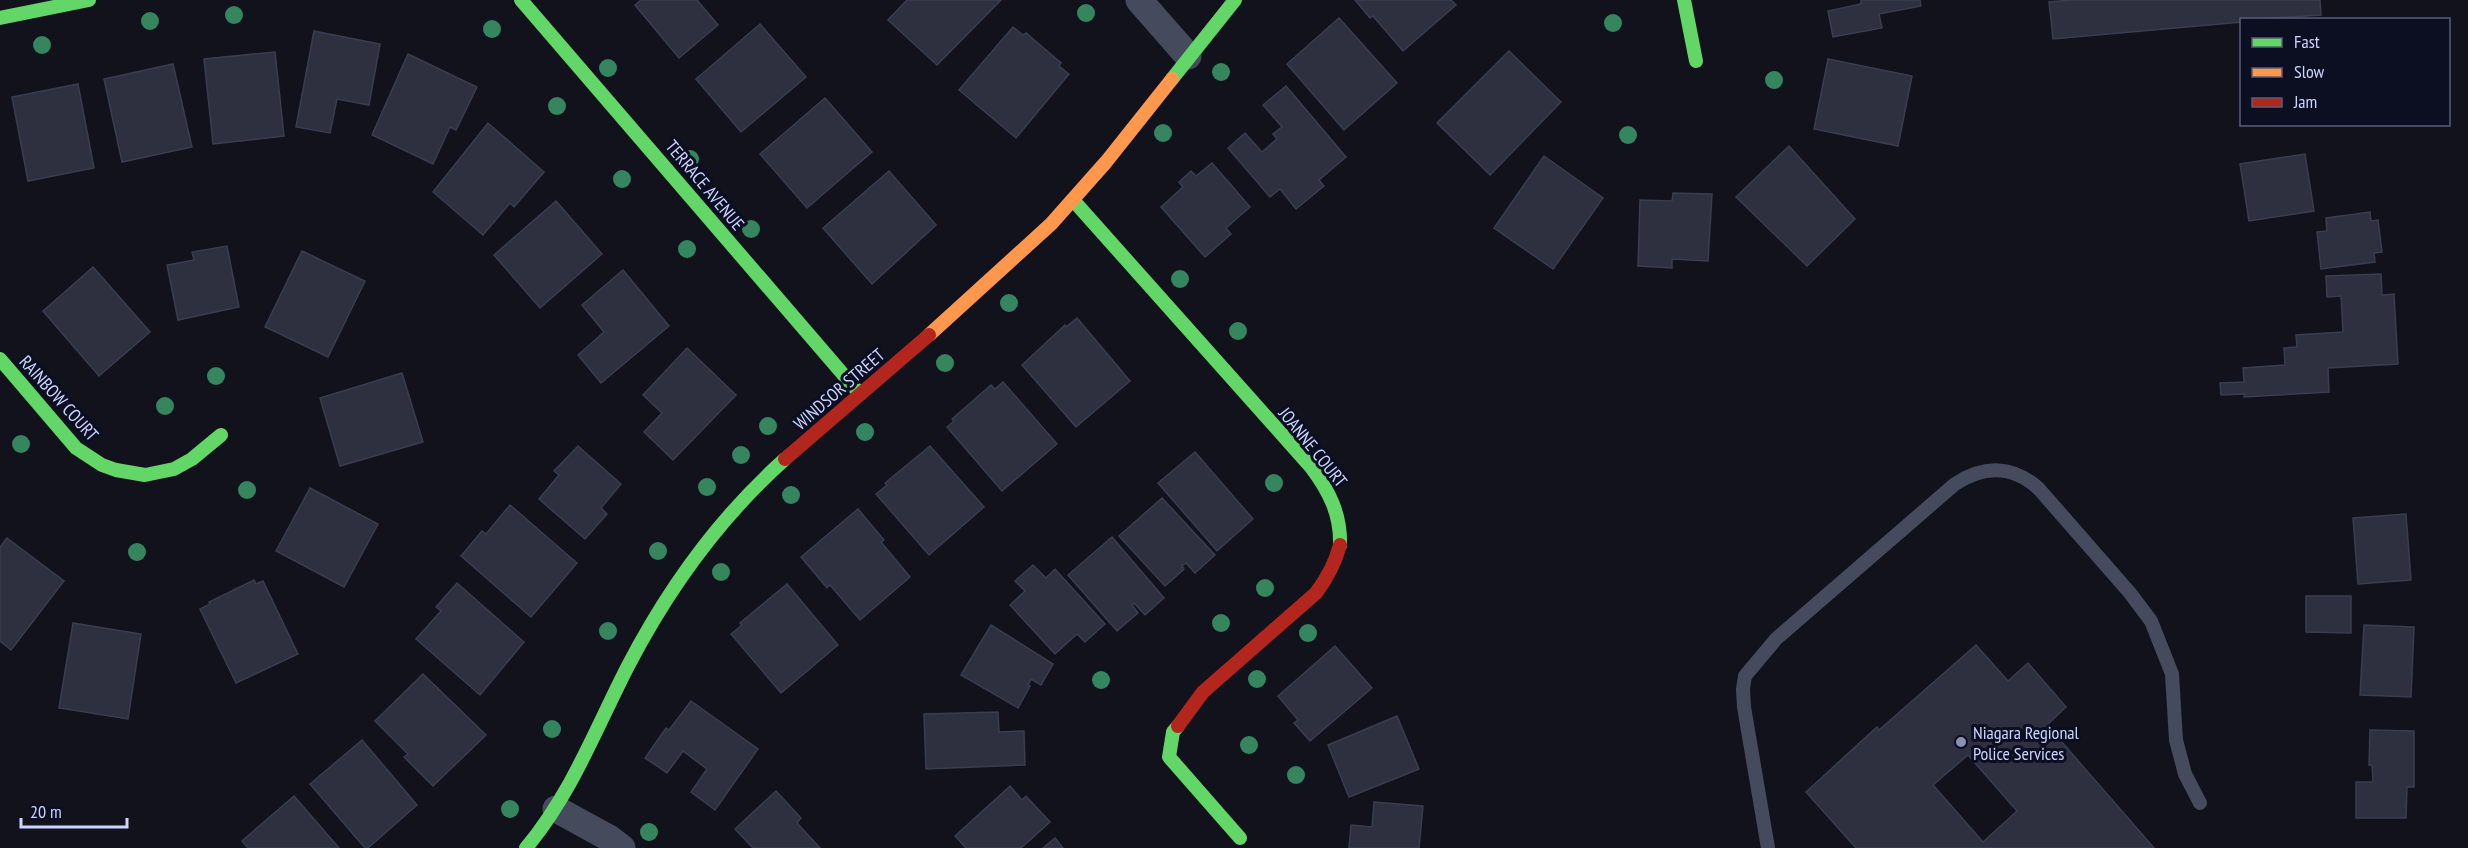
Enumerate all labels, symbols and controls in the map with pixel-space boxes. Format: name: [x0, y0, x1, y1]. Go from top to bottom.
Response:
legend: [2240, 18, 2450, 126]
text: Fast: [2294, 30, 2320, 53]
text: Slow: [2294, 60, 2325, 83]
text: Jam: [2293, 90, 2317, 113]
street label: TERRACE AVENUE: [661, 135, 749, 235]
street label: WINDSOR STREET: [789, 343, 889, 435]
street label: RAINBOW COURT: [15, 350, 103, 446]
street label: JOANNE COURT: [1273, 402, 1352, 492]
place label: Niagara Regional Police Services: [1973, 721, 2080, 765]
marker: Niagara Regional Police Services: [1954, 735, 1968, 749]
scale bar: [21, 791, 128, 829]
text: 20 m: [30, 800, 62, 823]

